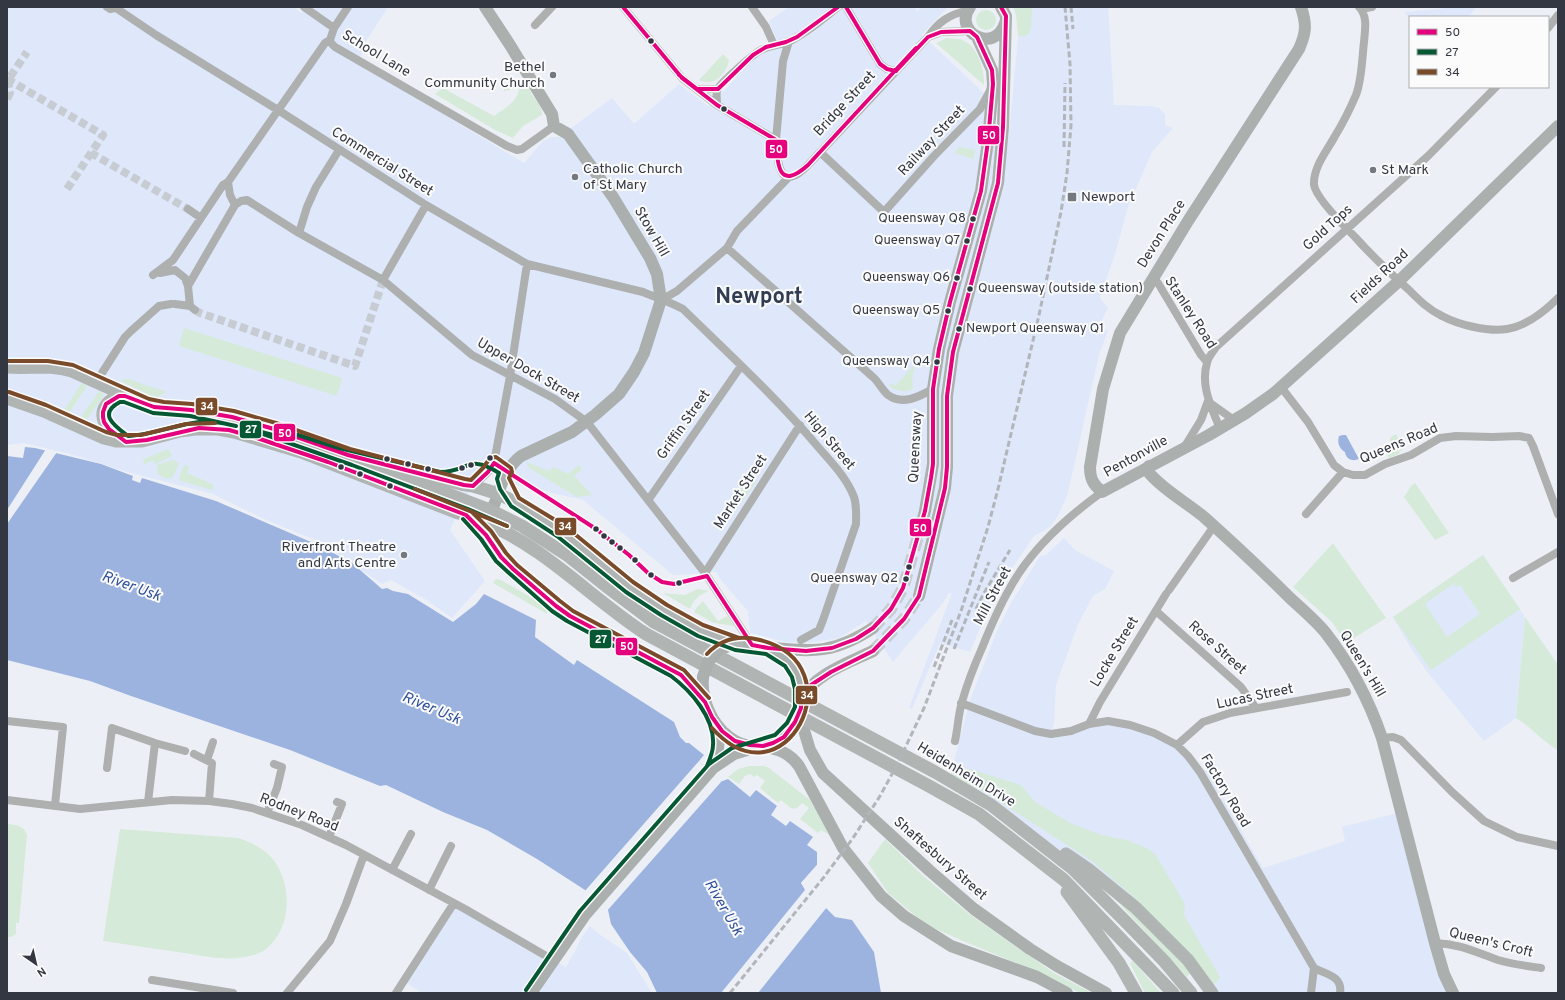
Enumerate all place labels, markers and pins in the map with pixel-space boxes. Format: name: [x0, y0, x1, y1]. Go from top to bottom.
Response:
unlabelled marker: [646, 36, 656, 46]
place label: Bethel Community Church: [424, 59, 545, 92]
marker: Bethel Community Church: [548, 70, 558, 80]
unlabelled marker: [719, 104, 729, 114]
place label: Catholic Church of St Mary: [583, 161, 683, 194]
place label: St Mark: [1381, 162, 1429, 179]
marker: St Mark: [1368, 165, 1378, 175]
marker: Catholic Church of St Mary: [570, 172, 580, 182]
place label: Newport: [1081, 189, 1135, 206]
marker: Newport: [1066, 191, 1078, 203]
place label: Queensway Q8: [878, 211, 966, 227]
marker: Queensway Q8: [968, 214, 978, 224]
place label: Queensway Q7: [874, 233, 960, 249]
marker: Queensway Q7: [962, 236, 972, 246]
place label: Queensway Q6: [862, 270, 950, 286]
marker: Queensway Q6: [952, 273, 962, 283]
place label: Queensway (outside station): [978, 281, 1143, 297]
marker: Queensway (outside station): [965, 284, 975, 294]
place label: Queensway Q5: [852, 303, 940, 319]
marker: Queensway Q5: [943, 306, 953, 316]
place label: Newport Queensway Q1: [966, 321, 1104, 337]
marker: Newport Queensway Q1: [954, 324, 964, 334]
place label: Queensway Q4: [842, 354, 930, 370]
marker: Queensway Q4: [932, 357, 942, 367]
unlabelled marker: [485, 453, 495, 463]
unlabelled marker: [382, 454, 392, 464]
unlabelled marker: [403, 459, 413, 469]
unlabelled marker: [466, 460, 476, 470]
unlabelled marker: [336, 462, 346, 472]
unlabelled marker: [457, 463, 467, 473]
unlabelled marker: [423, 464, 433, 474]
unlabelled marker: [355, 469, 365, 479]
unlabelled marker: [385, 481, 395, 491]
unlabelled marker: [591, 524, 601, 534]
unlabelled marker: [599, 531, 609, 541]
unlabelled marker: [607, 537, 617, 547]
place label: Riverfront Theatre and Arts Centre: [281, 539, 396, 572]
unlabelled marker: [615, 543, 625, 553]
marker: Riverfront Theatre and Arts Centre: [399, 550, 409, 560]
unlabelled marker: [630, 555, 640, 565]
unlabelled marker: [904, 562, 914, 572]
unlabelled marker: [646, 570, 656, 580]
place label: Queensway Q2: [810, 571, 898, 587]
marker: Queensway Q2: [901, 574, 911, 584]
unlabelled marker: [674, 578, 684, 588]

